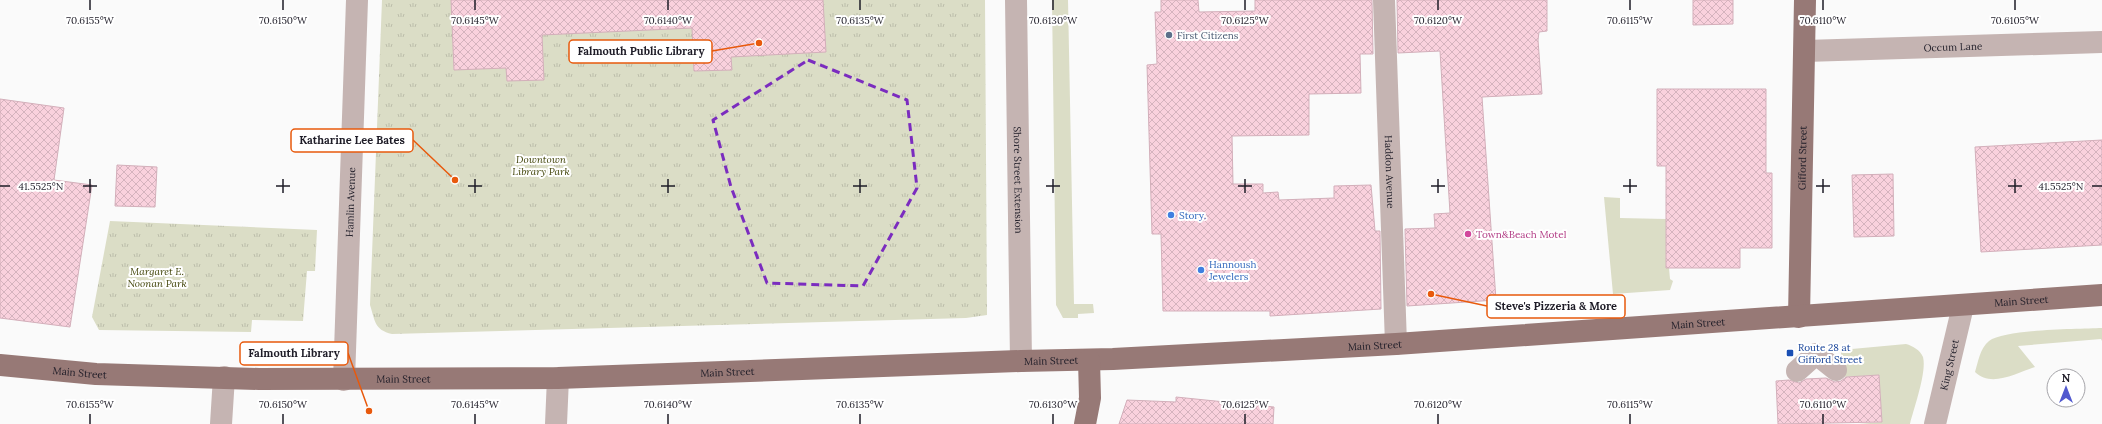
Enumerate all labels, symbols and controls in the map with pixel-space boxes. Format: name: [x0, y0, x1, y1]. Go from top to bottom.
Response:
text: 70.6155°W: [66, 14, 115, 27]
text: 70.6150°W: [259, 14, 308, 27]
text: 70.6145°W: [451, 14, 500, 27]
text: 70.6140°W: [644, 14, 693, 27]
text: 70.6135°W: [836, 14, 885, 27]
text: 70.6130°W: [1029, 14, 1078, 27]
text: 70.6125°W: [1221, 14, 1270, 27]
text: 70.6120°W: [1414, 14, 1463, 27]
text: 70.6115°W: [1607, 14, 1654, 27]
text: 70.6110°W: [1800, 14, 1847, 27]
text: 70.6105°W: [1991, 14, 2040, 27]
place label: First Citizens: [1177, 29, 1239, 42]
marker: First Citizens: [1164, 30, 1174, 40]
street label: Occum Lane: [1923, 39, 1983, 54]
callout: Falmouth Public Library: [569, 40, 712, 63]
text: Falmouth Public Library: [577, 44, 705, 58]
street label: Shore Street Extension: [1011, 126, 1026, 234]
street label: Gifford Street: [1795, 126, 1809, 190]
callout: Katharine Lee Bates: [291, 129, 413, 152]
text: Katharine Lee Bates: [299, 133, 405, 147]
street label: Haddon Avenue: [1382, 135, 1398, 209]
park label: Downtown Library Park: [512, 153, 570, 178]
street label: Hamlin Avenue: [342, 166, 358, 237]
text: 41.5525°N: [19, 180, 64, 193]
text: 41.5525°N: [2039, 180, 2084, 193]
place label: Story.: [1179, 209, 1206, 222]
marker: Story.: [1166, 210, 1176, 220]
place label: Town&Beach Motel: [1476, 228, 1567, 241]
marker: Town&Beach Motel: [1463, 229, 1473, 239]
place label: Hannoush Jewelers: [1208, 258, 1256, 283]
park label: Margaret E. Noonan Park: [127, 265, 187, 290]
marker: Hannoush Jewelers: [1196, 265, 1206, 275]
street label: Main Street: [1994, 292, 2049, 309]
callout: Steve's Pizzeria & More: [1487, 295, 1625, 318]
text: Steve's Pizzeria & More: [1495, 299, 1617, 313]
street label: Main Street: [1671, 315, 1726, 331]
street label: Main Street: [1347, 337, 1402, 353]
street label: King Street: [1937, 338, 1961, 392]
place label: Route 28 at Gifford Street: [1798, 341, 1862, 366]
callout: Falmouth Library: [240, 342, 348, 365]
text: Falmouth Library: [248, 346, 341, 360]
marker: Route 28 at Gifford Street: [1785, 348, 1795, 358]
street label: Main Street: [1024, 353, 1079, 367]
street label: Main Street: [52, 363, 107, 381]
street label: Main Street: [700, 364, 755, 379]
north arrow: [2046, 368, 2086, 408]
text: N: [2062, 371, 2071, 385]
street label: Main Street: [376, 372, 431, 385]
text: 70.6155°W: [66, 398, 115, 411]
text: 70.6150°W: [259, 398, 308, 411]
text: 70.6145°W: [451, 398, 500, 411]
text: 70.6140°W: [644, 398, 693, 411]
text: 70.6135°W: [836, 398, 885, 411]
text: 70.6130°W: [1029, 398, 1078, 411]
text: 70.6125°W: [1221, 398, 1270, 411]
text: 70.6120°W: [1414, 398, 1463, 411]
text: 70.6115°W: [1607, 398, 1654, 411]
text: 70.6110°W: [1800, 398, 1847, 411]

